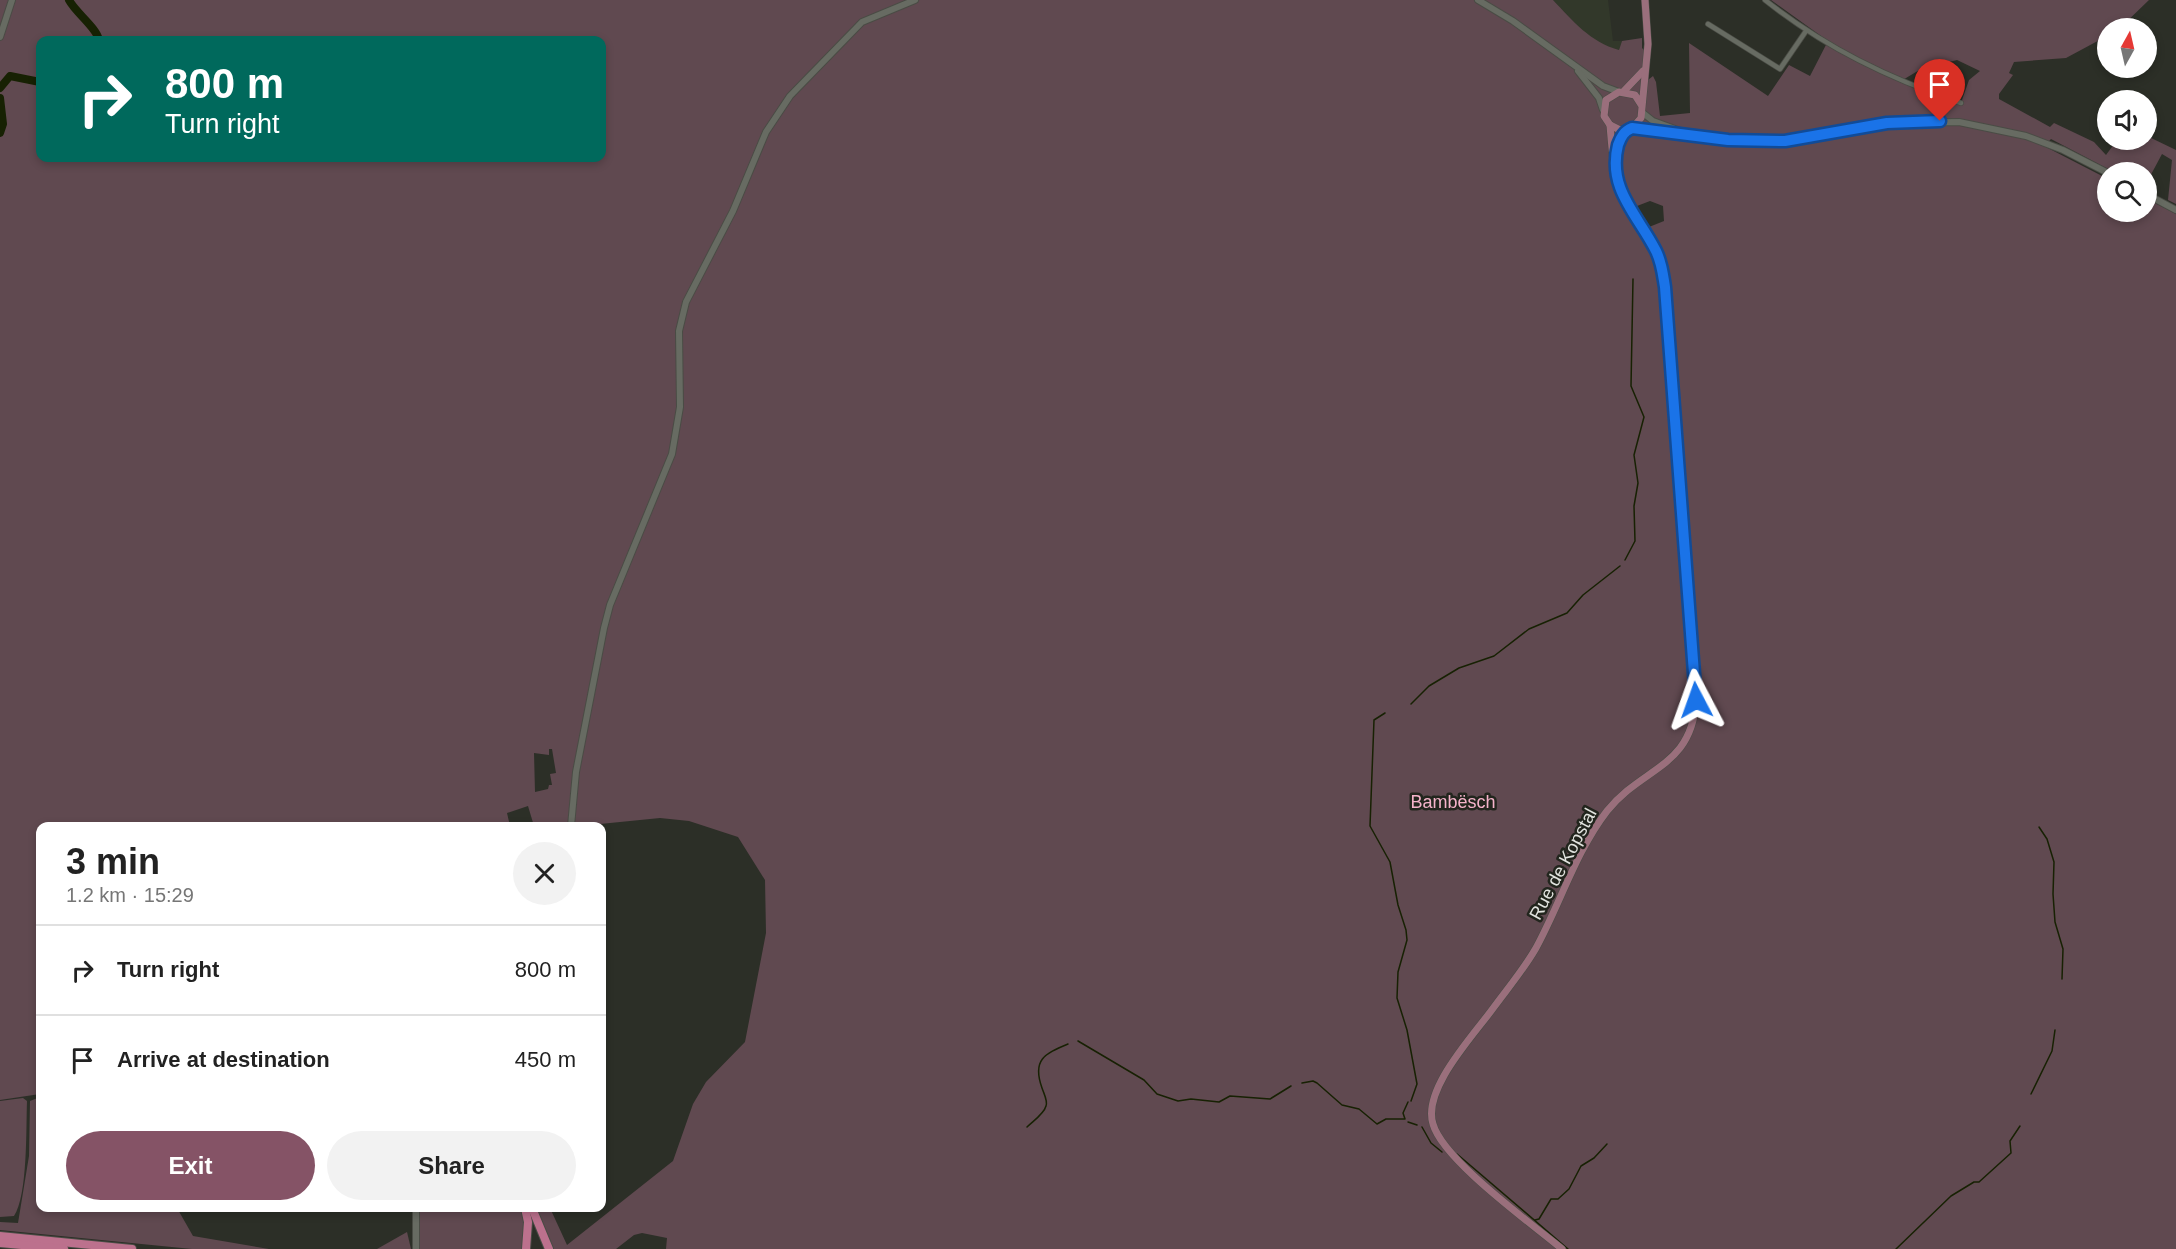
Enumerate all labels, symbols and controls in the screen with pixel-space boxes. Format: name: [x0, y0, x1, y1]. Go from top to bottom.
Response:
north arrow: [2097, 18, 2157, 78]
map controls: [2097, 18, 2157, 222]
pin: [1914, 59, 1965, 121]
icon: right: [66, 60, 144, 138]
text: 800 m: [165, 60, 284, 107]
icon: arrive: [1923, 68, 1956, 101]
button: sound: [2097, 90, 2157, 150]
text: Turn right: [165, 109, 280, 139]
button: search: [2097, 162, 2157, 222]
position arrow: [1664, 668, 1728, 732]
park label: Bambësch: [1410, 792, 1496, 812]
street label: Rue de Kopstal: [1525, 805, 1601, 923]
text: 3 min: [66, 841, 160, 882]
button: close: [513, 842, 576, 905]
text: 1.2 km · 15:29: [66, 884, 194, 906]
icon: right: [66, 954, 99, 987]
text: Turn right: [117, 957, 219, 982]
text: 800 m: [515, 957, 576, 982]
icon: arrive: [66, 1044, 99, 1077]
text: Arrive at destination: [117, 1047, 330, 1072]
text: 450 m: [515, 1047, 576, 1072]
button: Exit: [66, 1131, 315, 1200]
button: Share: [327, 1131, 576, 1200]

